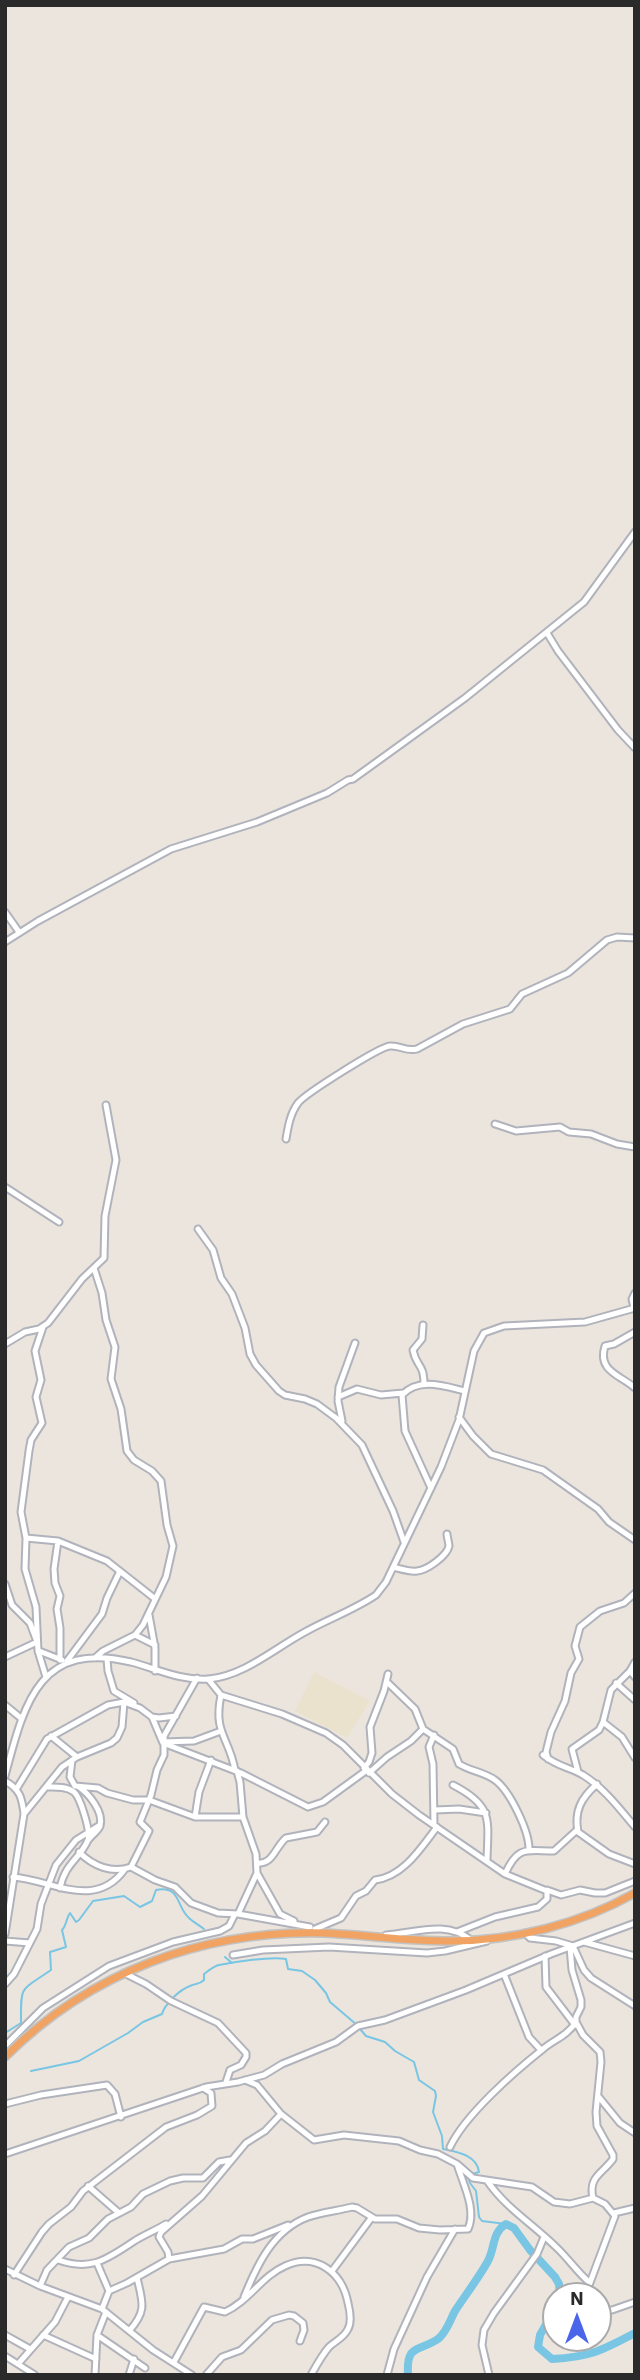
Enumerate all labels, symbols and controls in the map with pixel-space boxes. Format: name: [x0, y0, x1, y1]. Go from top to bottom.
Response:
north arrow: [542, 2282, 612, 2352]
text: N: [570, 2286, 584, 2310]

